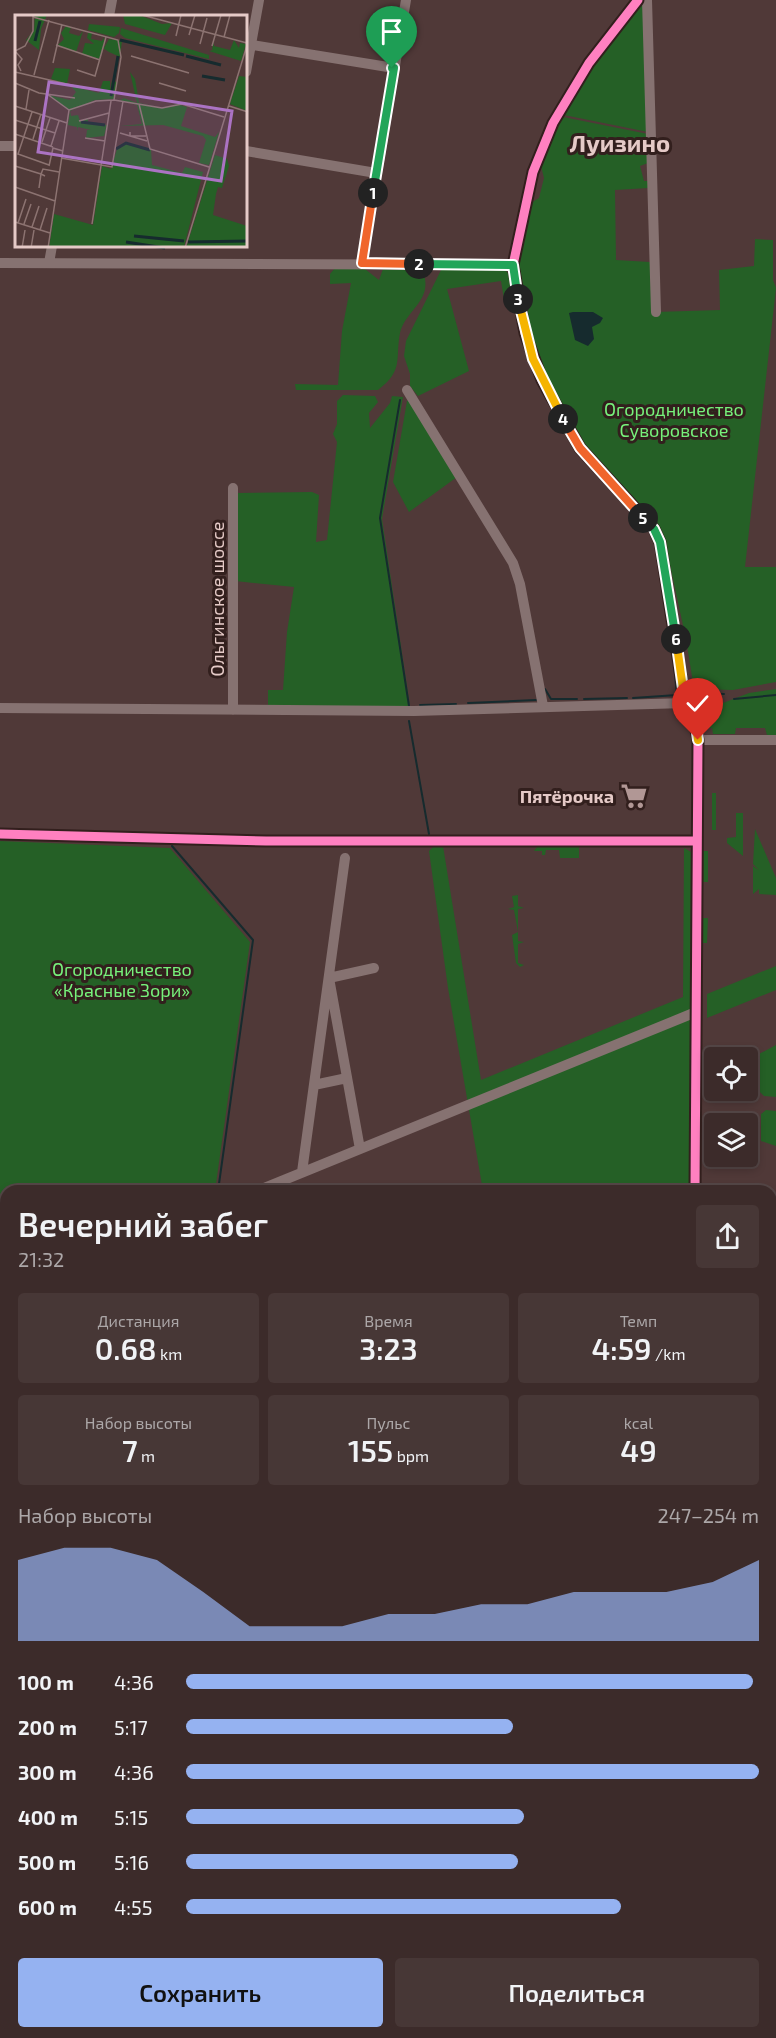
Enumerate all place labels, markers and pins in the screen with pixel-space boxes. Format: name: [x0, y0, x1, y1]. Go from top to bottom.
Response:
pin: [366, 6, 417, 68]
pin: 1: [358, 178, 388, 208]
pin: 2: [404, 249, 434, 279]
pin: 3: [503, 284, 533, 314]
pin: 4: [548, 404, 578, 434]
pin: 5: [628, 503, 658, 533]
pin: 6: [661, 624, 691, 654]
pin: [672, 678, 723, 740]
supermarket icon: Пятёрочка: [619, 781, 649, 811]
place label: Пятёрочка: [520, 785, 614, 807]

